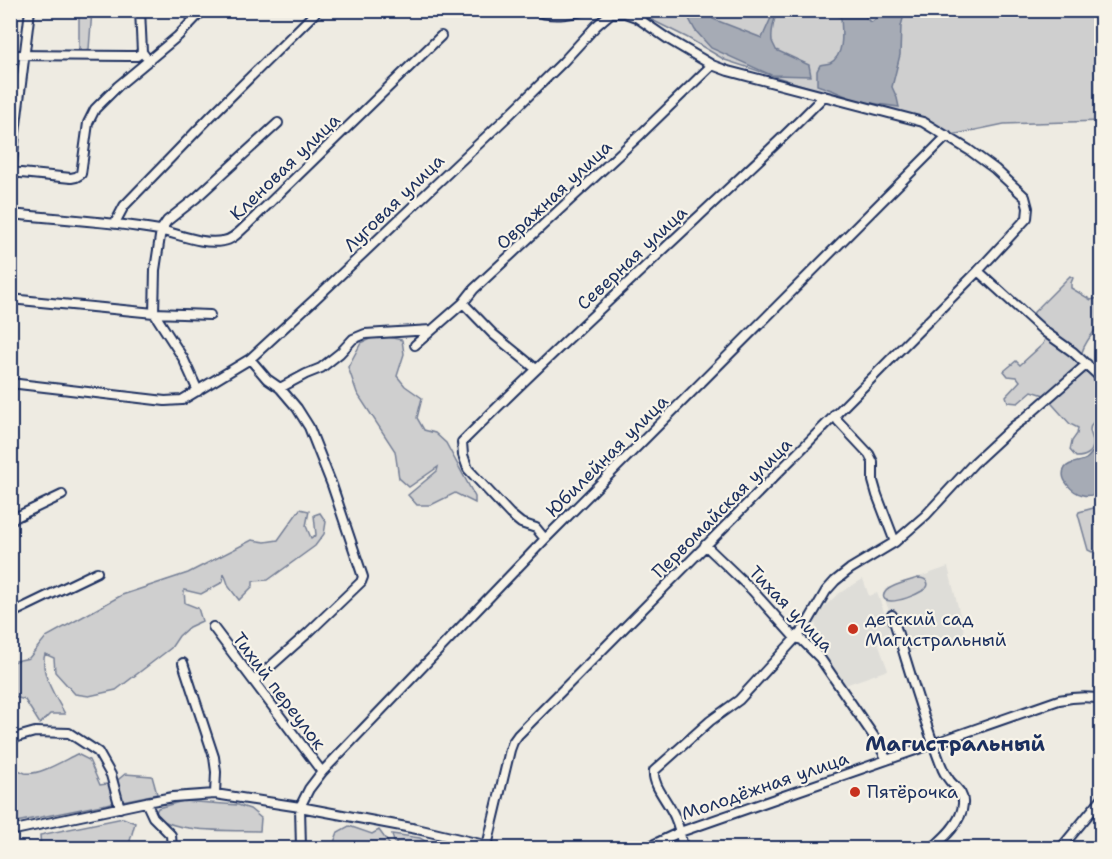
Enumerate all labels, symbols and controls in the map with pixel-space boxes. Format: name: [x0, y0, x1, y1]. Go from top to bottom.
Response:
street label: Кленовая улица: [225, 108, 345, 226]
street label: Овражная улица: [491, 135, 617, 255]
street label: Луговая улица: [339, 149, 449, 257]
street label: Северная улица: [572, 201, 692, 315]
street label: Юбилейная улица: [541, 390, 673, 522]
street label: Первомайская улица: [647, 433, 797, 583]
street label: Тихая улица: [744, 560, 838, 658]
place label: детский сад Магистральный: [865, 607, 1007, 652]
marker: детский сад Магистральный: [846, 622, 860, 636]
street label: Тихий переулок: [227, 627, 331, 755]
district label: Магистральный: [865, 730, 1045, 758]
street label: Молодёжная улица: [678, 746, 852, 826]
place label: Пятёрочка: [867, 780, 958, 804]
marker: Пятёрочка: [848, 785, 862, 799]

